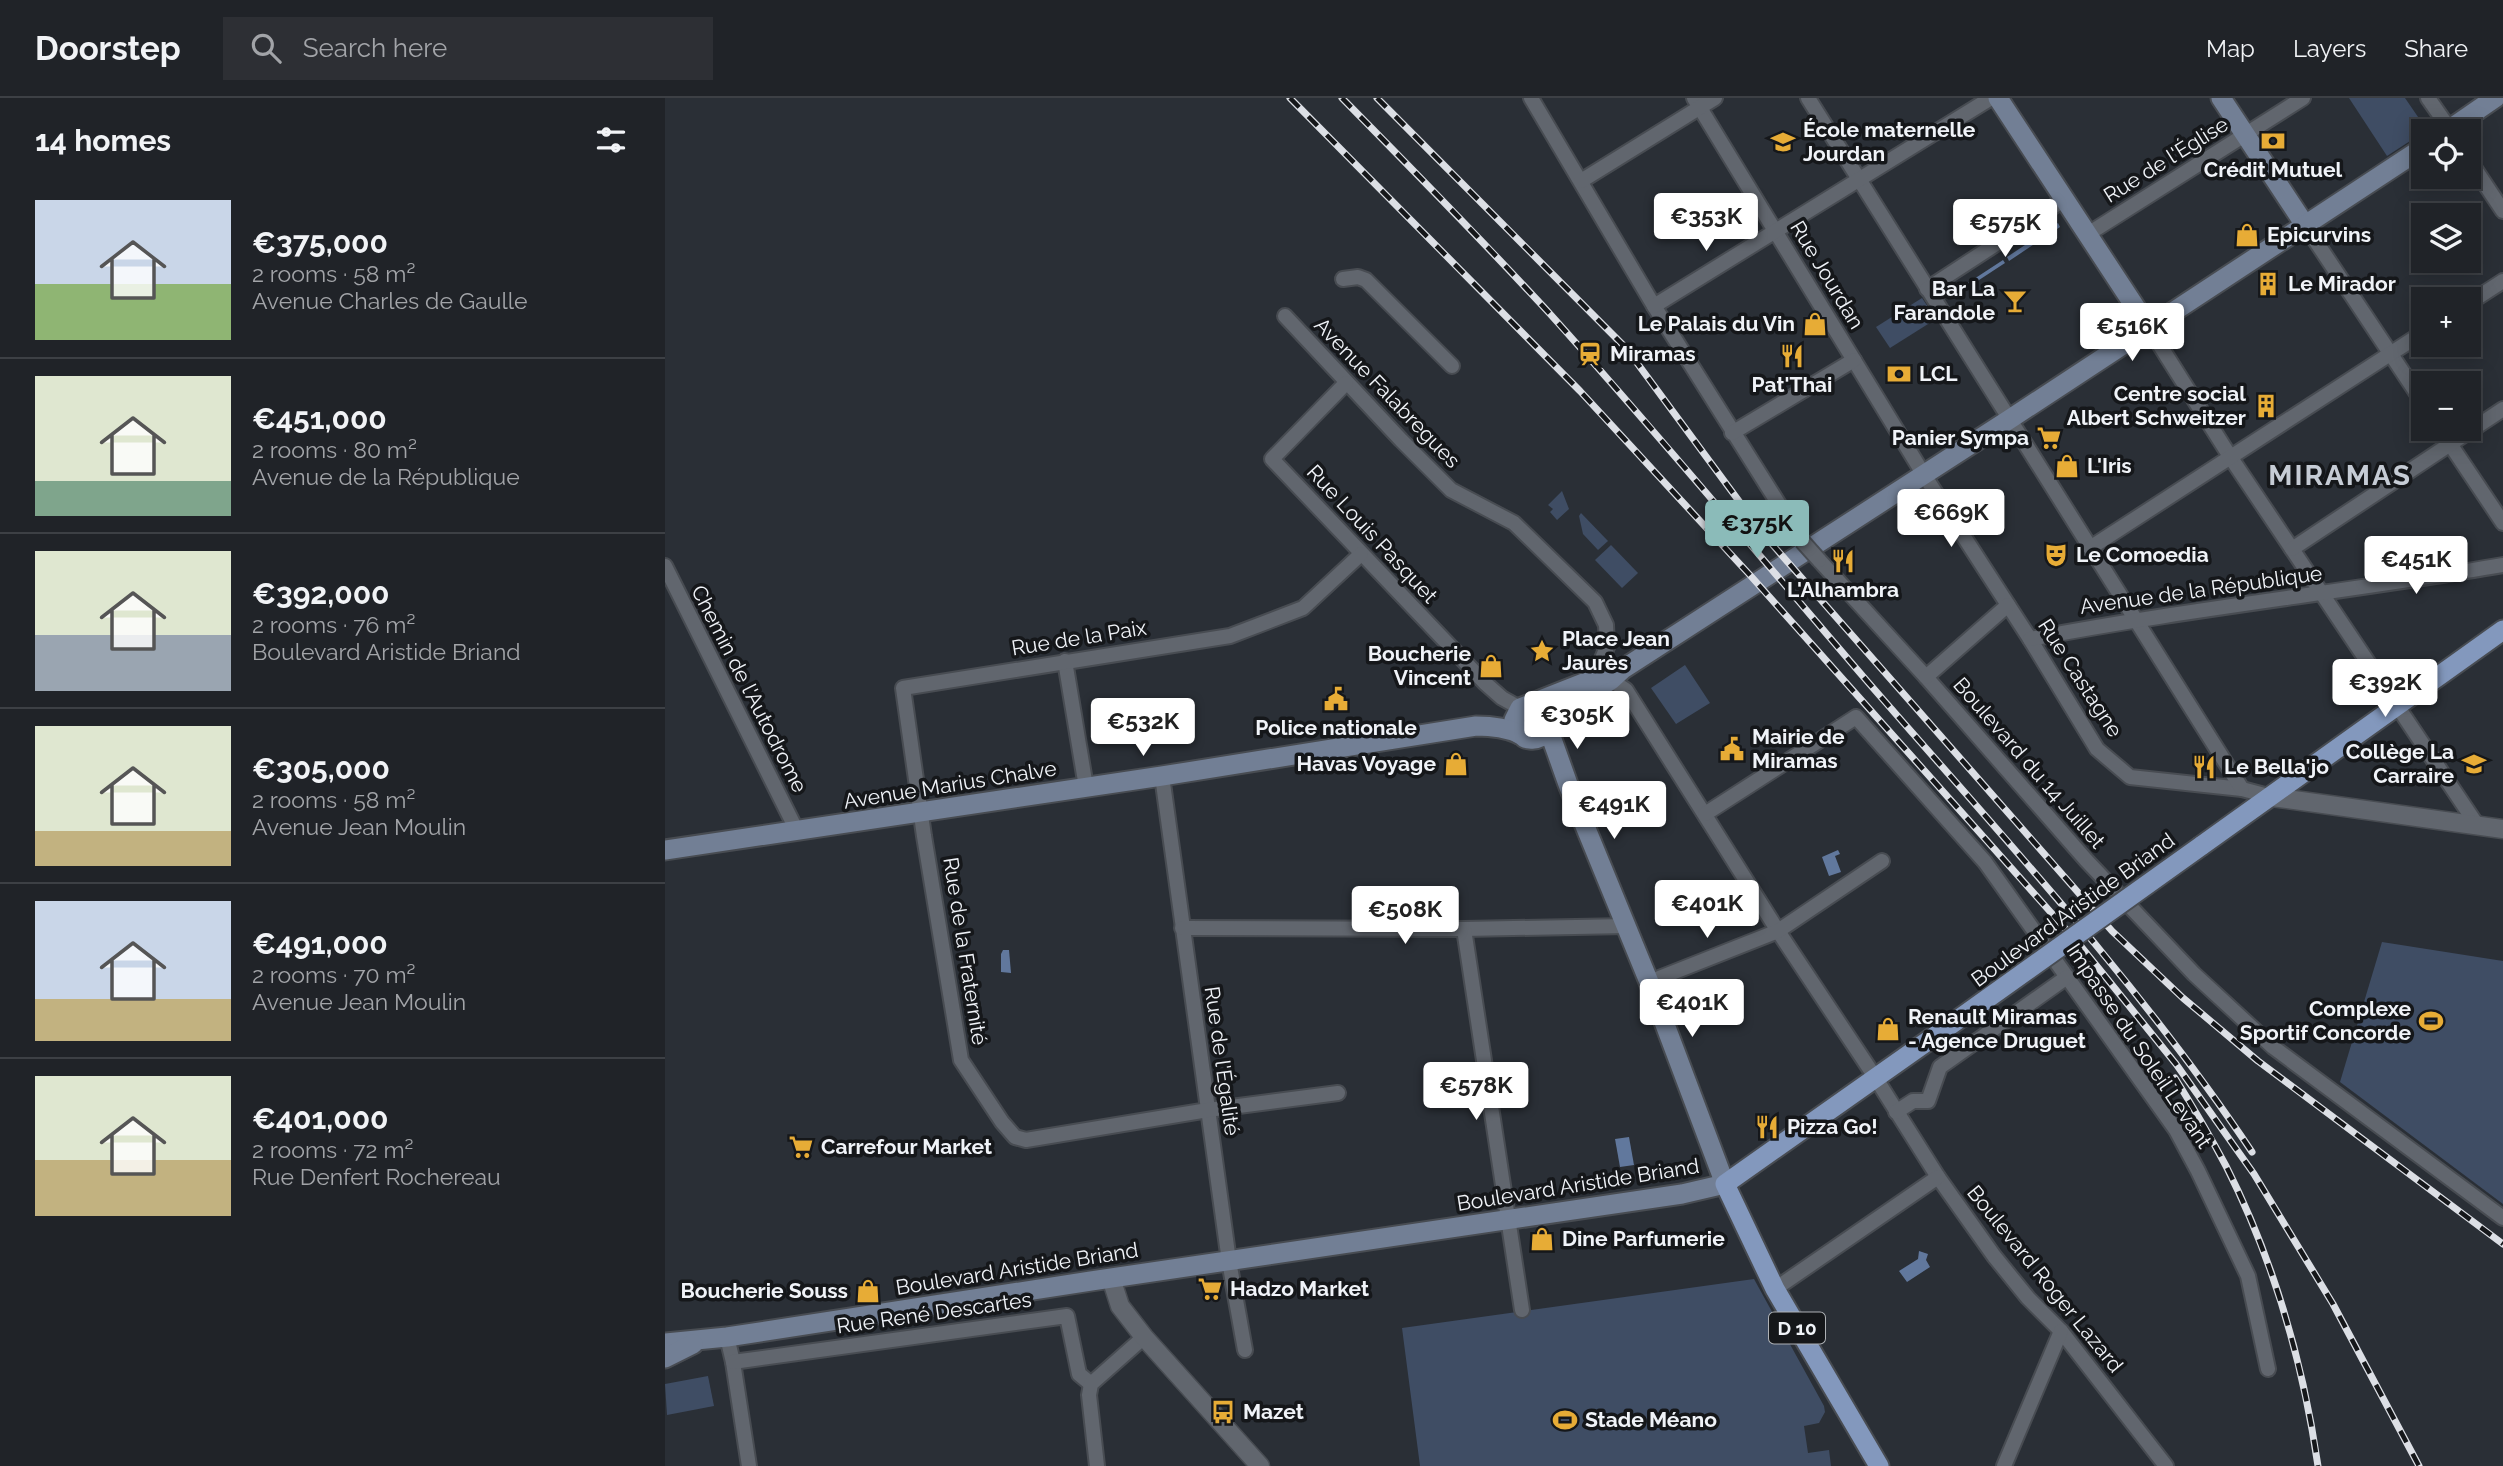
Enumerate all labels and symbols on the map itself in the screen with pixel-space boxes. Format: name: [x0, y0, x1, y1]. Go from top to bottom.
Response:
street label: Rue de l'Église: [2099, 111, 2233, 208]
place label: École maternelle Jourdan: [1803, 117, 1976, 166]
bank icon: Crédit Mutuel: [2259, 127, 2287, 155]
school or university icon: École maternelle Jourdan: [1769, 128, 1797, 156]
place label: Crédit Mutuel: [2204, 157, 2343, 182]
pin: €353K: [1657, 194, 1755, 253]
pin: €575K: [1956, 200, 2054, 259]
street label: Rue Jourdan: [1785, 216, 1870, 333]
shop icon: Epicurvins: [2233, 221, 2261, 249]
place label: Epicurvins: [2267, 222, 2371, 247]
building icon: Le Mirador: [2254, 270, 2282, 298]
place label: Le Mirador: [2288, 271, 2396, 296]
place label: Bar La Farandole: [1893, 276, 1995, 325]
bar icon: Bar La Farandole: [2001, 287, 2029, 315]
pin: €516K: [2083, 303, 2181, 363]
shop icon: Le Palais du Vin: [1801, 310, 1829, 338]
place label: Le Palais du Vin: [1638, 311, 1795, 336]
street label: Avenue Falabregues: [1309, 312, 1465, 473]
station icon: Miramas: [1576, 340, 1604, 368]
place label: Miramas: [1610, 341, 1696, 366]
restaurant icon: Pat'Thai: [1778, 342, 1806, 370]
bank icon: LCL: [1885, 360, 1913, 388]
place label: LCL: [1919, 361, 1958, 386]
place label: Pat'Thai: [1752, 372, 1832, 397]
place label: Centre social Albert Schweitzer: [2067, 381, 2246, 430]
building icon: Centre social Albert Schweitzer: [2252, 392, 2280, 420]
supermarket icon: Panier Sympa: [2035, 424, 2063, 452]
place label: Panier Sympa: [1892, 425, 2029, 450]
shop icon: L'Iris: [2053, 452, 2081, 480]
place label: L'Iris: [2087, 453, 2132, 478]
street label: Rue Louis Pasquet: [1302, 459, 1443, 608]
district label: MIRAMAS: [2268, 459, 2412, 492]
pin: €669K: [1902, 490, 2000, 549]
pin: €375K: [1708, 500, 1806, 560]
pin: €451K: [2367, 536, 2465, 596]
theatre icon: Le Comoedia: [2042, 541, 2070, 569]
place label: Le Comoedia: [2076, 542, 2209, 567]
restaurant icon: L'Alhambra: [1829, 547, 1857, 575]
street label: Avenue de la République: [2078, 560, 2324, 619]
place label: L'Alhambra: [1787, 577, 1899, 602]
street label: Chemin de l'Autodrome: [686, 581, 813, 797]
street label: Rue de la Paix: [1010, 614, 1149, 661]
street label: Rue Castagne: [2033, 614, 2128, 741]
place label: Place Jean Jaurès: [1562, 626, 1670, 675]
place icon: Place Jean Jaurès: [1528, 637, 1556, 665]
place label: Boucherie Vincent: [1368, 641, 1471, 690]
shop icon: Boucherie Vincent: [1477, 652, 1505, 680]
pin: €392K: [2336, 660, 2434, 719]
street label: Boulevard du 14 Juillet: [1948, 672, 2110, 853]
public building icon: Police nationale: [1322, 685, 1350, 713]
pin: €305K: [1528, 692, 1626, 751]
pin: €532K: [1094, 698, 1192, 758]
place label: Police nationale: [1255, 715, 1417, 740]
place label: Mairie de Miramas: [1752, 724, 1845, 773]
public building icon: Mairie de Miramas: [1718, 735, 1746, 763]
place label: Collège La Carraire: [2346, 739, 2454, 788]
shop icon: Havas Voyage: [1442, 750, 1470, 778]
school or university icon: Collège La Carraire: [2460, 750, 2488, 778]
place label: Havas Voyage: [1297, 751, 1436, 776]
restaurant icon: Le Bella'jo: [2190, 753, 2218, 781]
place label: Le Bella'jo: [2224, 754, 2329, 779]
street label: Avenue Marius Chalve: [842, 755, 1058, 814]
pin: €491K: [1565, 782, 1663, 841]
street label: Boulevard Aristide Briand: [1966, 827, 2179, 992]
street label: Rue de la Fraternité: [938, 855, 993, 1047]
pin: €401K: [1658, 880, 1756, 940]
pin: €508K: [1356, 886, 1454, 946]
street label: Impasse du Soleil Levant: [2061, 939, 2217, 1153]
pin: €401K: [1643, 979, 1741, 1039]
street label: Rue de l'Égalité: [1200, 985, 1245, 1137]
place label: Complexe Sportif Concorde: [2240, 996, 2411, 1045]
place label: Renault Miramas - Agence Druguet: [1908, 1004, 2086, 1053]
sports icon: Complexe Sportif Concorde: [2417, 1007, 2445, 1035]
shop icon: Renault Miramas - Agence Druguet: [1874, 1015, 1902, 1043]
pin: €578K: [1427, 1062, 1525, 1122]
restaurant icon: Pizza Go!: [1753, 1113, 1781, 1141]
place label: Pizza Go!: [1787, 1114, 1878, 1139]
supermarket icon: Carrefour Market: [787, 1133, 815, 1161]
place label: Carrefour Market: [821, 1134, 992, 1159]
street label: Boulevard Aristide Briand: [1455, 1153, 1701, 1216]
street label: Boulevard Roger Lazard: [1962, 1180, 2129, 1377]
shop icon: Dine Parfumerie: [1528, 1225, 1556, 1253]
place label: Dine Parfumerie: [1562, 1226, 1725, 1251]
street label: Boulevard Aristide Briand: [894, 1237, 1140, 1300]
supermarket icon: Hadzo Market: [1196, 1275, 1224, 1303]
place label: Hadzo Market: [1230, 1276, 1369, 1301]
shop icon: Boucherie Souss: [854, 1277, 882, 1305]
place label: Boucherie Souss: [680, 1278, 848, 1303]
street label: Rue René Descartes: [835, 1286, 1033, 1339]
road number: D 10: [1769, 1312, 1825, 1344]
bus stop icon: Mazet: [1209, 1398, 1237, 1426]
place label: Mazet: [1243, 1399, 1304, 1424]
sports icon: Stade Méano: [1551, 1406, 1579, 1434]
place label: Stade Méano: [1585, 1407, 1717, 1432]

